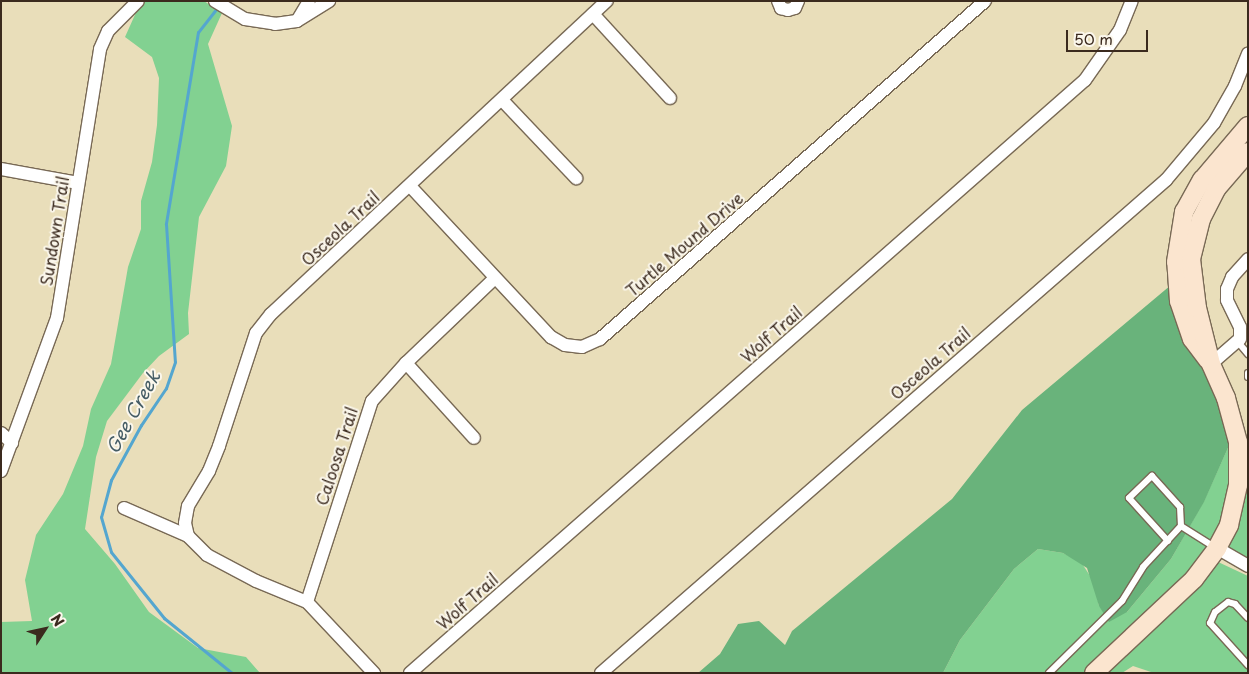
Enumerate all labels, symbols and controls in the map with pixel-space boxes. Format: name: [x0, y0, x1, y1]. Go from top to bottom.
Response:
scale bar: [1069, 20, 1152, 52]
text: 50 m: [1074, 27, 1113, 50]
street label: Sundown Trail: [36, 175, 72, 287]
street label: Osceola Trail: [296, 186, 384, 270]
street label: Turtle Mound Drive: [621, 188, 747, 300]
street label: Wolf Trail: [736, 302, 806, 366]
street label: Osceola Trail: [885, 323, 975, 403]
water label: Gee Creek: [101, 366, 165, 458]
street label: Caloosa Trail: [311, 404, 361, 508]
street label: Wolf Trail: [432, 569, 502, 633]
north arrow: [20, 604, 70, 654]
text: N: [46, 610, 69, 631]

